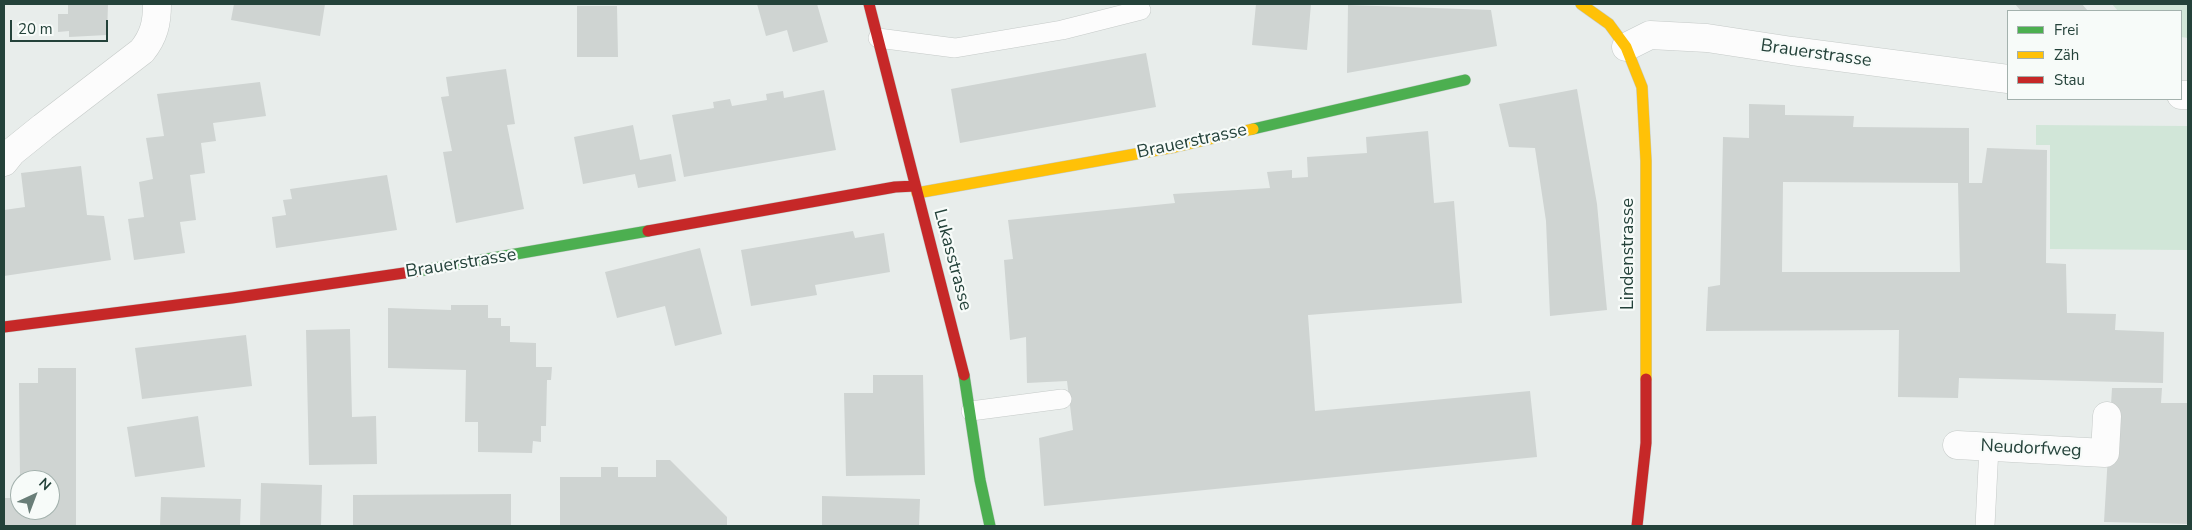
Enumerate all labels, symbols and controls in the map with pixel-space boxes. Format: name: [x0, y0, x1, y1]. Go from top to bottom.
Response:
scale bar: [12, 10, 110, 42]
legend: [2007, 10, 2182, 100]
text: 20 m: [18, 19, 53, 39]
text: Frei: [2054, 20, 2079, 40]
street label: Brauerstrasse: [1759, 36, 1873, 72]
text: Zäh: [2054, 45, 2079, 65]
text: Stau: [2054, 70, 2085, 90]
street label: Brauerstrasse: [1135, 120, 1249, 164]
street label: Lindenstrasse: [1618, 198, 1640, 310]
street label: Lukasstrasse: [928, 207, 976, 313]
street label: Brauerstrasse: [404, 245, 518, 283]
street label: Neudorfweg: [1980, 436, 2082, 462]
north arrow: [10, 470, 60, 520]
text: N: [35, 474, 55, 495]

